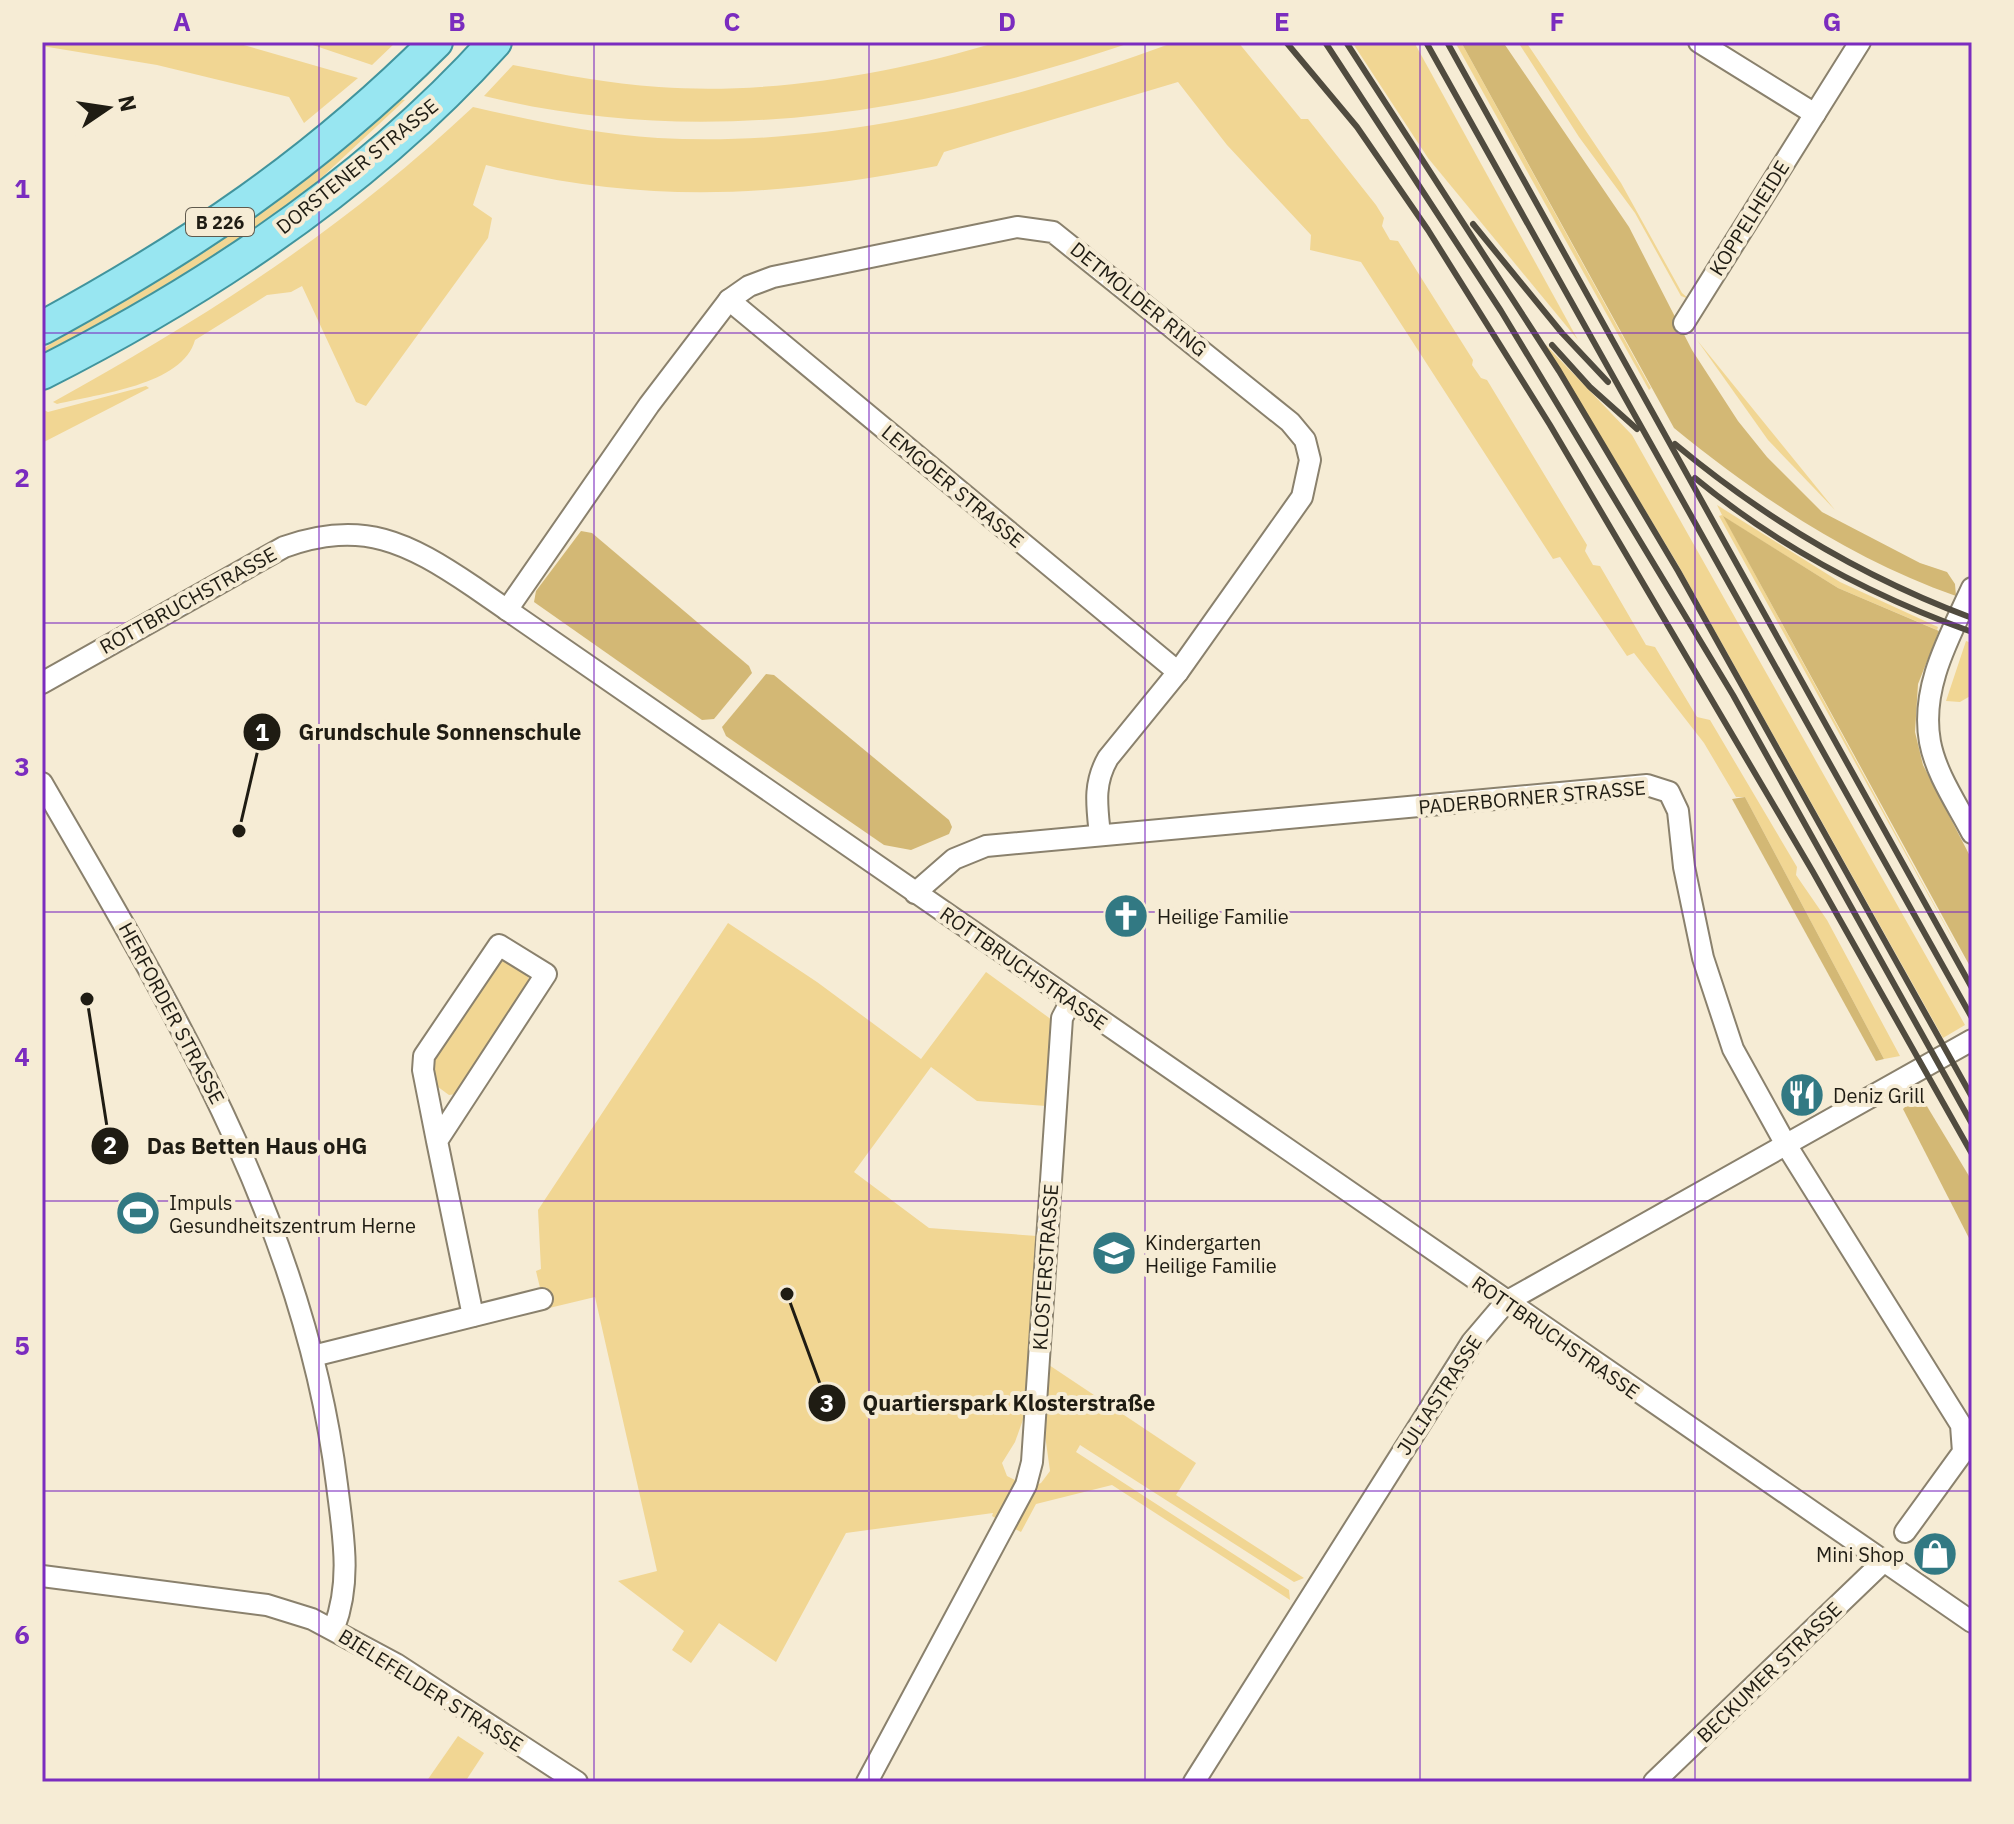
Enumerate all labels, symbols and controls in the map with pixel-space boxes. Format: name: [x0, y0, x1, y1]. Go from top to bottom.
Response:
text: A: [173, 4, 191, 38]
text: B: [448, 4, 466, 38]
text: C: [724, 4, 741, 38]
text: D: [998, 4, 1016, 38]
text: E: [1274, 4, 1290, 38]
text: F: [1549, 4, 1565, 38]
text: G: [1823, 4, 1841, 38]
north arrow: [68, 68, 148, 148]
text: N: [112, 92, 144, 114]
street label: DORSTENER STRASSE: [270, 92, 444, 240]
street label: KOPPELHEIDE: [1703, 155, 1795, 281]
text: 1: [14, 171, 30, 205]
road number: B 226: [186, 208, 254, 236]
street label: DETMOLDER RING: [1065, 236, 1213, 362]
street label: LEMGOER STRASSE: [876, 418, 1030, 554]
text: 2: [14, 460, 30, 494]
street label: ROTTBRUCHSTRASSE: [95, 540, 281, 660]
callout: Grundschule Sonnenschule: [242, 709, 597, 755]
text: 1: [255, 716, 269, 748]
text: Grundschule Sonnenschule: [299, 717, 581, 746]
text: 3: [14, 749, 30, 783]
street label: PADERBORNER STRASSE: [1417, 774, 1647, 820]
church icon: Heilige Familie: [1102, 892, 1150, 940]
street label: ROTTBRUCHSTRASSE: [935, 900, 1113, 1036]
place label: Heilige Familie: [1157, 903, 1289, 930]
street label: HERFORDER STRASSE: [113, 917, 231, 1109]
text: 4: [14, 1039, 30, 1073]
restaurant icon: Deniz Grill: [1778, 1071, 1826, 1119]
place label: Deniz Grill: [1833, 1082, 1925, 1109]
callout: Das Betten Haus oHG: [90, 1123, 383, 1169]
text: 2: [103, 1129, 117, 1161]
text: Das Betten Haus oHG: [147, 1131, 367, 1160]
street label: KLOSTERSTRASSE: [1026, 1183, 1064, 1351]
sports icon: Impuls Gesundheitszentrum Herne: [114, 1189, 162, 1237]
place label: Impuls Gesundheitszentrum Herne: [169, 1189, 416, 1239]
school or university icon: Kindergarten Heilige Familie: [1090, 1229, 1138, 1277]
place label: Kindergarten Heilige Familie: [1145, 1229, 1277, 1279]
street label: ROTTBRUCHSTRASSE: [1467, 1269, 1645, 1405]
text: 5: [14, 1328, 30, 1362]
street label: JULIASTRASSE: [1390, 1330, 1488, 1460]
callout: Quartierspark Klosterstraße: [807, 1380, 1171, 1426]
text: 3: [820, 1387, 834, 1419]
text: Quartierspark Klosterstraße: [863, 1388, 1155, 1417]
shop icon: Mini Shop: [1911, 1530, 1959, 1578]
place label: Mini Shop: [1816, 1541, 1904, 1568]
street label: BECKUMER STRASSE: [1691, 1596, 1847, 1748]
text: 6: [14, 1617, 30, 1651]
street label: BIELEFELDER STRASSE: [334, 1622, 528, 1758]

